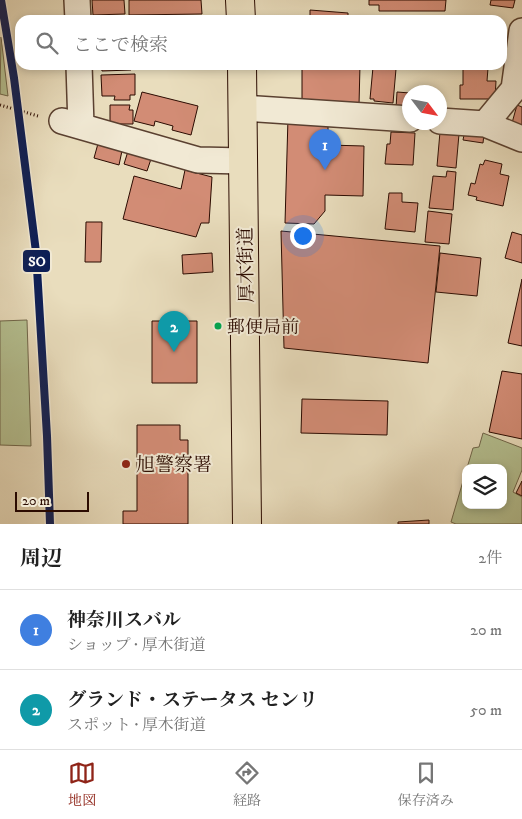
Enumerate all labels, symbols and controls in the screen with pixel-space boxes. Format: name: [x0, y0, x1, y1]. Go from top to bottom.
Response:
search box: [15, 15, 507, 70]
icon: search: [33, 29, 61, 57]
text: ここで検索: [73, 34, 168, 57]
north arrow: [402, 85, 447, 130]
pin: 1: [309, 129, 341, 170]
your location: [290, 223, 316, 249]
street label: 厚木街道: [234, 227, 259, 303]
line badge: SO: [22, 249, 51, 273]
text: SO: [28, 253, 46, 271]
pin: 2: [158, 311, 190, 352]
place label: 郵便局前: [227, 317, 299, 339]
marker: 郵便局前: [213, 321, 223, 331]
place label: 旭警察署: [136, 454, 212, 477]
marker: 旭警察署: [120, 458, 132, 470]
map controls: [462, 464, 507, 509]
button: layers: [462, 464, 507, 509]
scale bar: [15, 489, 89, 512]
text: 20 m: [22, 492, 50, 510]
text: 周辺: [20, 546, 62, 572]
text: 2件: [478, 548, 502, 568]
text: 神奈川スバル: [67, 609, 181, 632]
text: 1: [33, 620, 39, 640]
text: 20 m: [470, 620, 502, 640]
text: ショップ · 厚木街道: [67, 635, 205, 655]
text: グランド・ステータス センリ: [67, 689, 318, 712]
text: 2: [32, 700, 40, 720]
text: 50 m: [470, 700, 502, 720]
text: スポット · 厚木街道: [67, 715, 206, 735]
tab: 地図: [68, 759, 96, 810]
tab: 経路: [233, 759, 261, 810]
tab: 保存済み: [398, 759, 454, 810]

